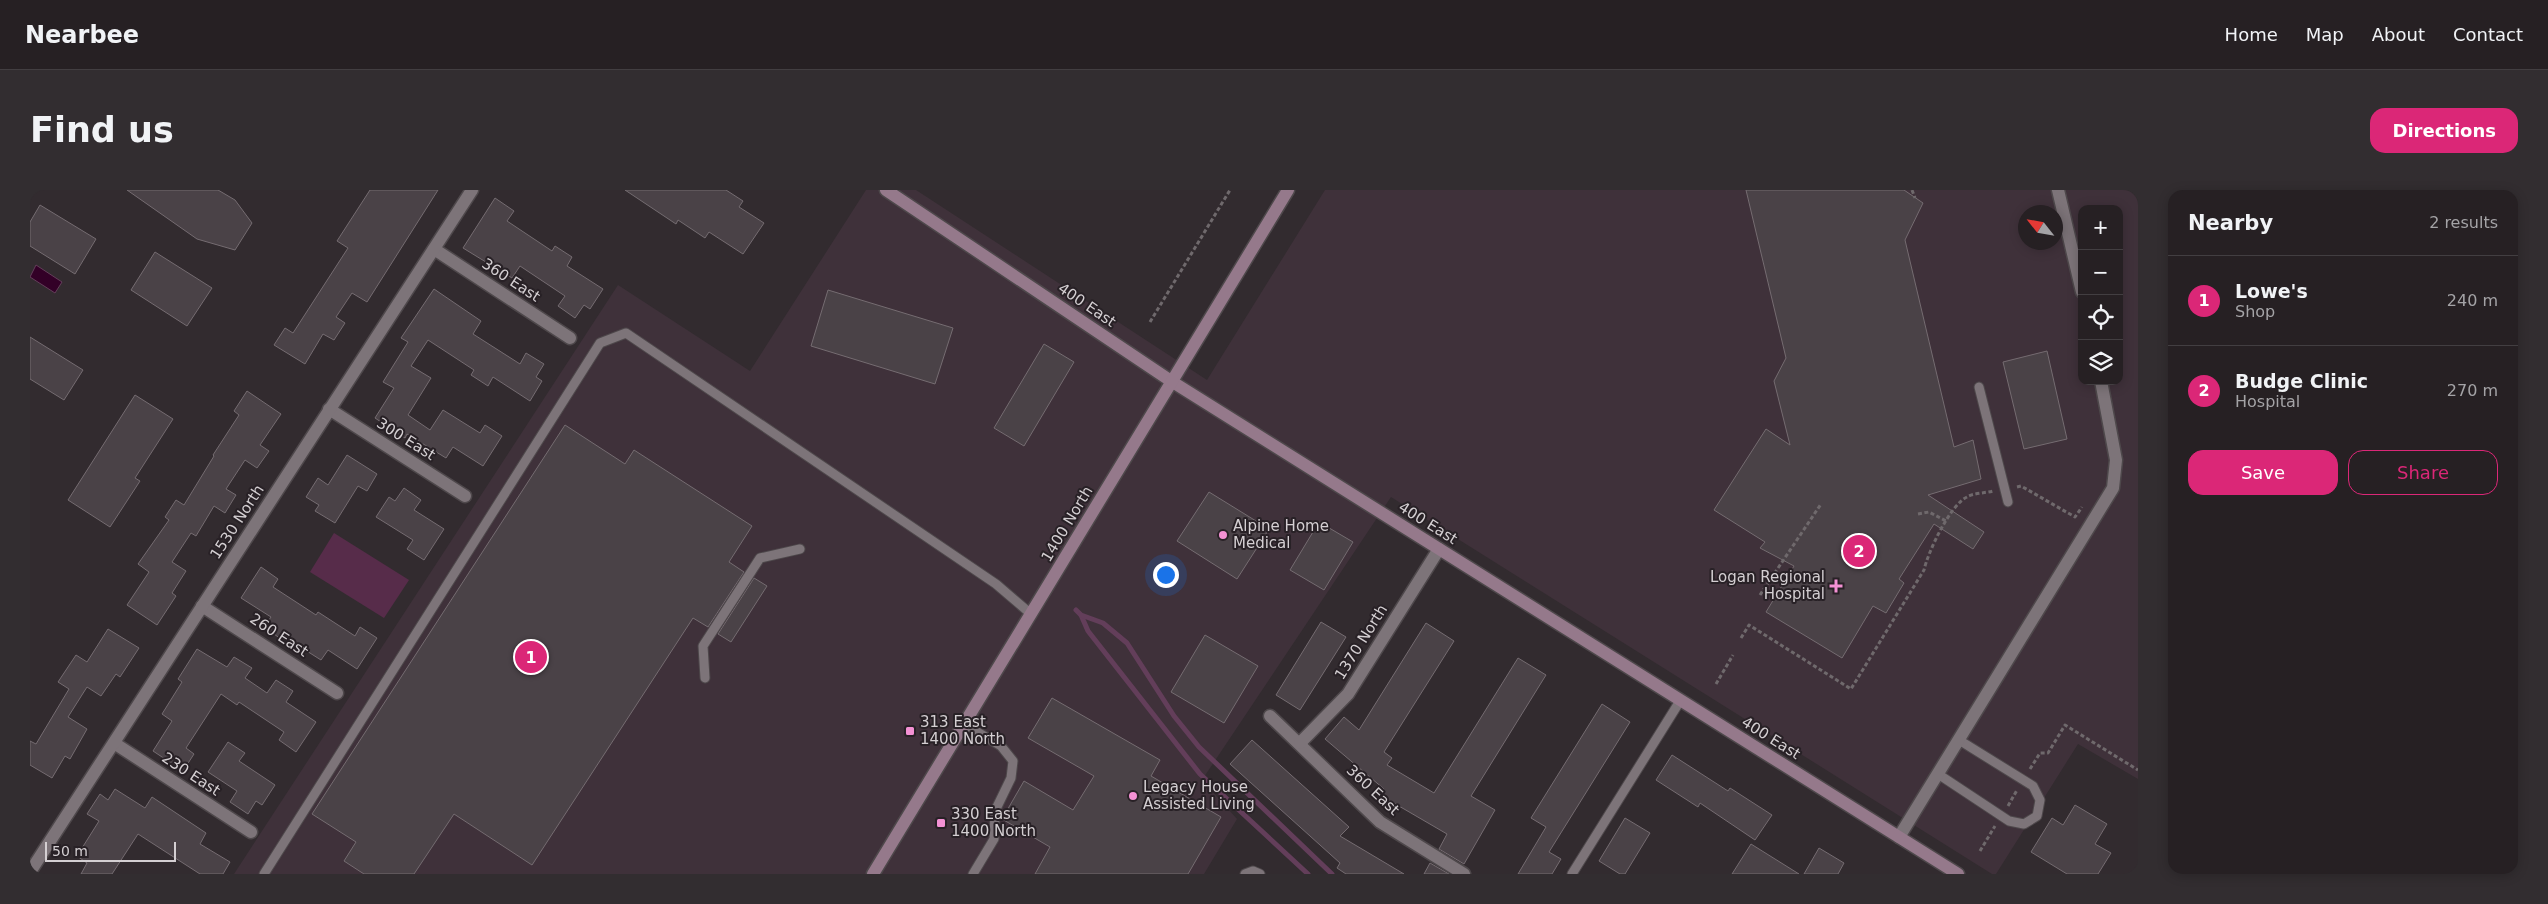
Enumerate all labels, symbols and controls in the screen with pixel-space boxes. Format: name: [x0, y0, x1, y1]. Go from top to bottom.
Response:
text: Nearbee: [25, 21, 139, 49]
text: Home: [2225, 24, 2278, 45]
text: Map: [2306, 24, 2344, 45]
text: About: [2372, 24, 2425, 45]
text: Contact: [2453, 24, 2523, 45]
button: Directions: [2370, 108, 2518, 153]
text: Find us: [30, 110, 174, 150]
north arrow: [2018, 205, 2063, 250]
map controls: [2078, 205, 2123, 385]
button: +: [2078, 205, 2123, 250]
text: Nearby: [2188, 211, 2273, 235]
text: 2 results: [2429, 213, 2498, 232]
button: −: [2078, 250, 2123, 295]
street label: 360 East: [479, 255, 544, 306]
street label: 400 East: [1055, 279, 1119, 331]
text: Lowe's: [2235, 280, 2308, 302]
text: 1: [2198, 291, 2210, 310]
text: 240 m: [2447, 291, 2498, 310]
button: locate: [2078, 295, 2123, 340]
text: Shop: [2235, 302, 2275, 321]
button: layers: [2078, 340, 2123, 385]
text: Budge Clinic: [2235, 370, 2368, 392]
text: 2: [2198, 381, 2210, 400]
text: 270 m: [2447, 381, 2498, 400]
text: Hospital: [2235, 392, 2300, 411]
street label: 300 East: [373, 414, 439, 464]
button: Save: [2188, 450, 2338, 495]
button: Share: [2348, 450, 2498, 495]
street label: 1530 North: [206, 481, 268, 563]
street label: 1400 North: [1037, 483, 1097, 565]
street label: 400 East: [1395, 498, 1461, 548]
place label: Alpine Home Medical: [1233, 517, 1329, 552]
marker: Alpine Home Medical: [1217, 529, 1229, 541]
pin: 2: [1843, 532, 1875, 570]
your location: [1153, 562, 1179, 588]
place label: Logan Regional Hospital: [1710, 568, 1825, 603]
marker: Logan Regional Hospital: [1829, 579, 1843, 593]
street label: 1370 North: [1331, 601, 1391, 683]
street label: 260 East: [247, 610, 312, 661]
pin: 1: [515, 638, 547, 676]
place label: 313 East 1400 North: [920, 713, 1005, 748]
street label: 400 East: [1738, 713, 1804, 763]
marker: 313 East 1400 North: [904, 725, 916, 737]
street label: 230 East: [159, 749, 224, 800]
street label: 360 East: [1343, 761, 1403, 819]
place label: Legacy House Assisted Living: [1143, 778, 1255, 813]
marker: Legacy House Assisted Living: [1127, 790, 1139, 802]
place label: 330 East 1400 North: [951, 805, 1036, 840]
marker: 330 East 1400 North: [935, 817, 947, 829]
scale bar: [45, 839, 176, 862]
text: 50 m: [52, 843, 88, 859]

